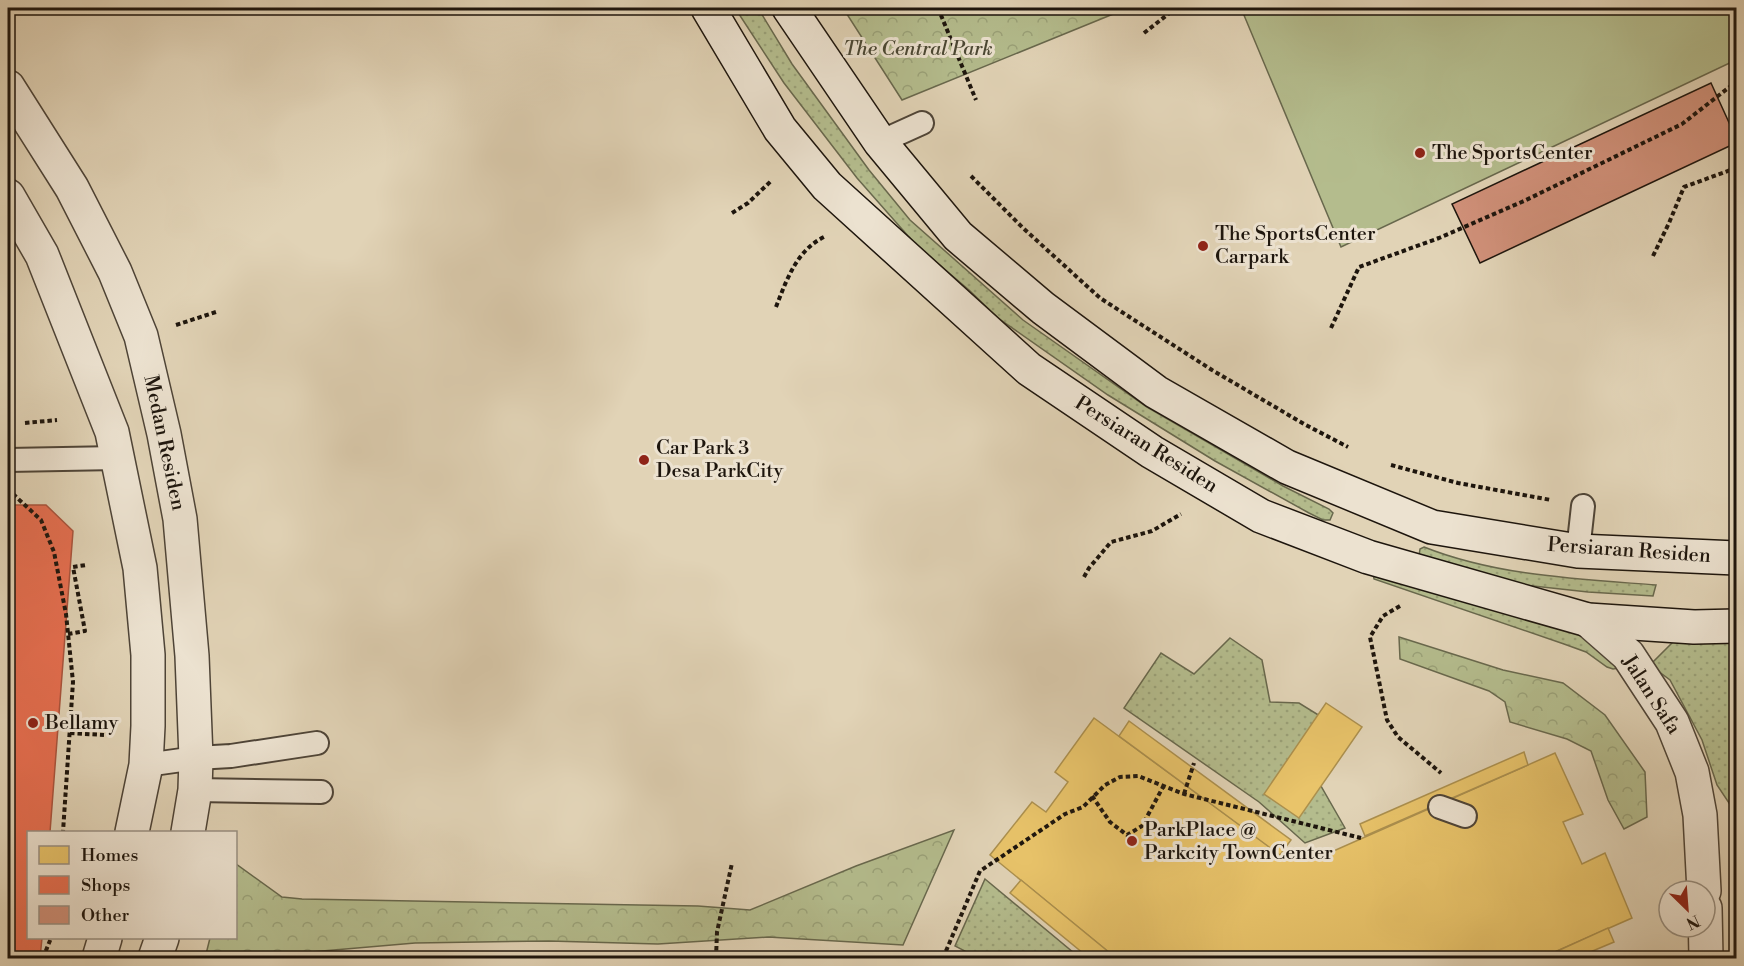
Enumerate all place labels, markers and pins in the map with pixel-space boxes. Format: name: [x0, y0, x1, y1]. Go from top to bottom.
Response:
place label: The SportsCenter: [1432, 141, 1593, 166]
marker: The SportsCenter: [1413, 146, 1427, 160]
place label: The SportsCenter Carpark: [1215, 222, 1376, 270]
marker: The SportsCenter Carpark: [1196, 239, 1210, 253]
place label: Car Park 3 Desa ParkCity: [656, 436, 783, 484]
marker: Car Park 3 Desa ParkCity: [637, 453, 651, 467]
place label: Bellamy: [44, 711, 118, 736]
marker: Bellamy: [26, 716, 40, 730]
place label: ParkPlace @ Parkcity TownCenter: [1144, 818, 1333, 866]
marker: ParkPlace @ Parkcity TownCenter: [1125, 834, 1139, 848]

